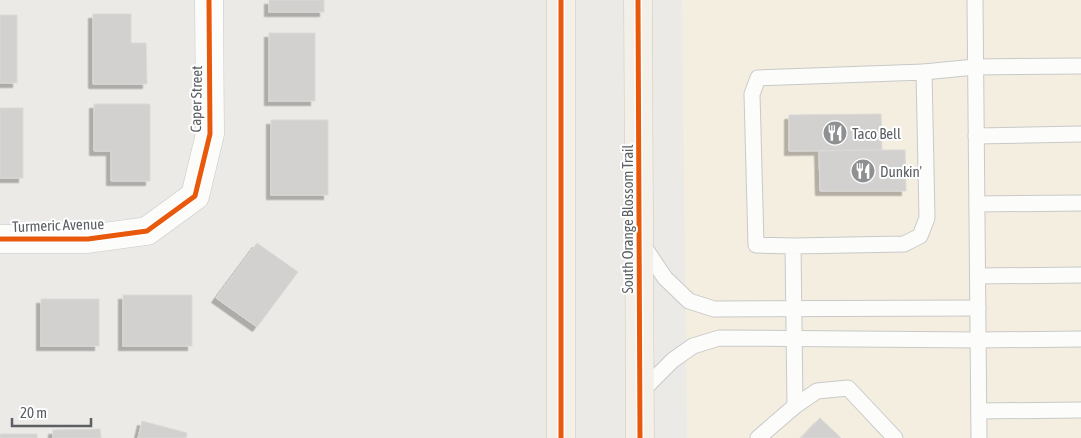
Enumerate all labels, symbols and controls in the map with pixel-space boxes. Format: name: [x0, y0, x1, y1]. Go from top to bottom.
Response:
street label: Caper Street: [187, 65, 205, 133]
restaurant icon: Taco Bell: [822, 120, 848, 146]
place label: Taco Bell: [852, 125, 901, 142]
street label: South Orange Blossom Trail: [619, 144, 636, 294]
restaurant icon: Dunkin': [850, 158, 876, 184]
place label: Dunkin': [880, 163, 922, 180]
street label: Turmeric Avenue: [12, 215, 105, 235]
scale bar: [12, 396, 91, 428]
text: 20 m: [20, 404, 47, 421]

